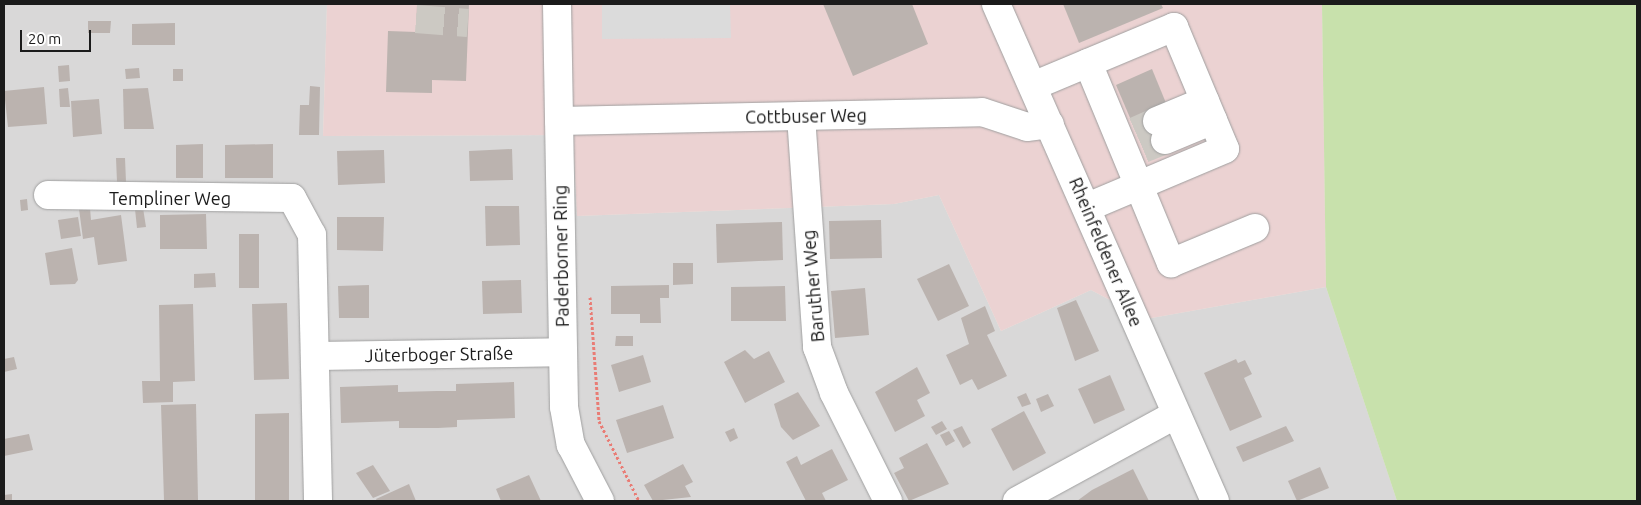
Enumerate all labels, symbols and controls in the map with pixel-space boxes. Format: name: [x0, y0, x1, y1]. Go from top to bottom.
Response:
scale bar: [22, 20, 94, 52]
text: 20 m: [28, 30, 61, 47]
street label: Cottbuser Weg: [745, 104, 867, 128]
street label: Rheinfeldener Allee: [1065, 174, 1147, 330]
street label: Paderborner Ring: [549, 185, 573, 327]
street label: Templiner Weg: [109, 187, 231, 209]
street label: Baruther Weg: [797, 229, 829, 343]
street label: Jüterboger Straße: [365, 342, 513, 366]

